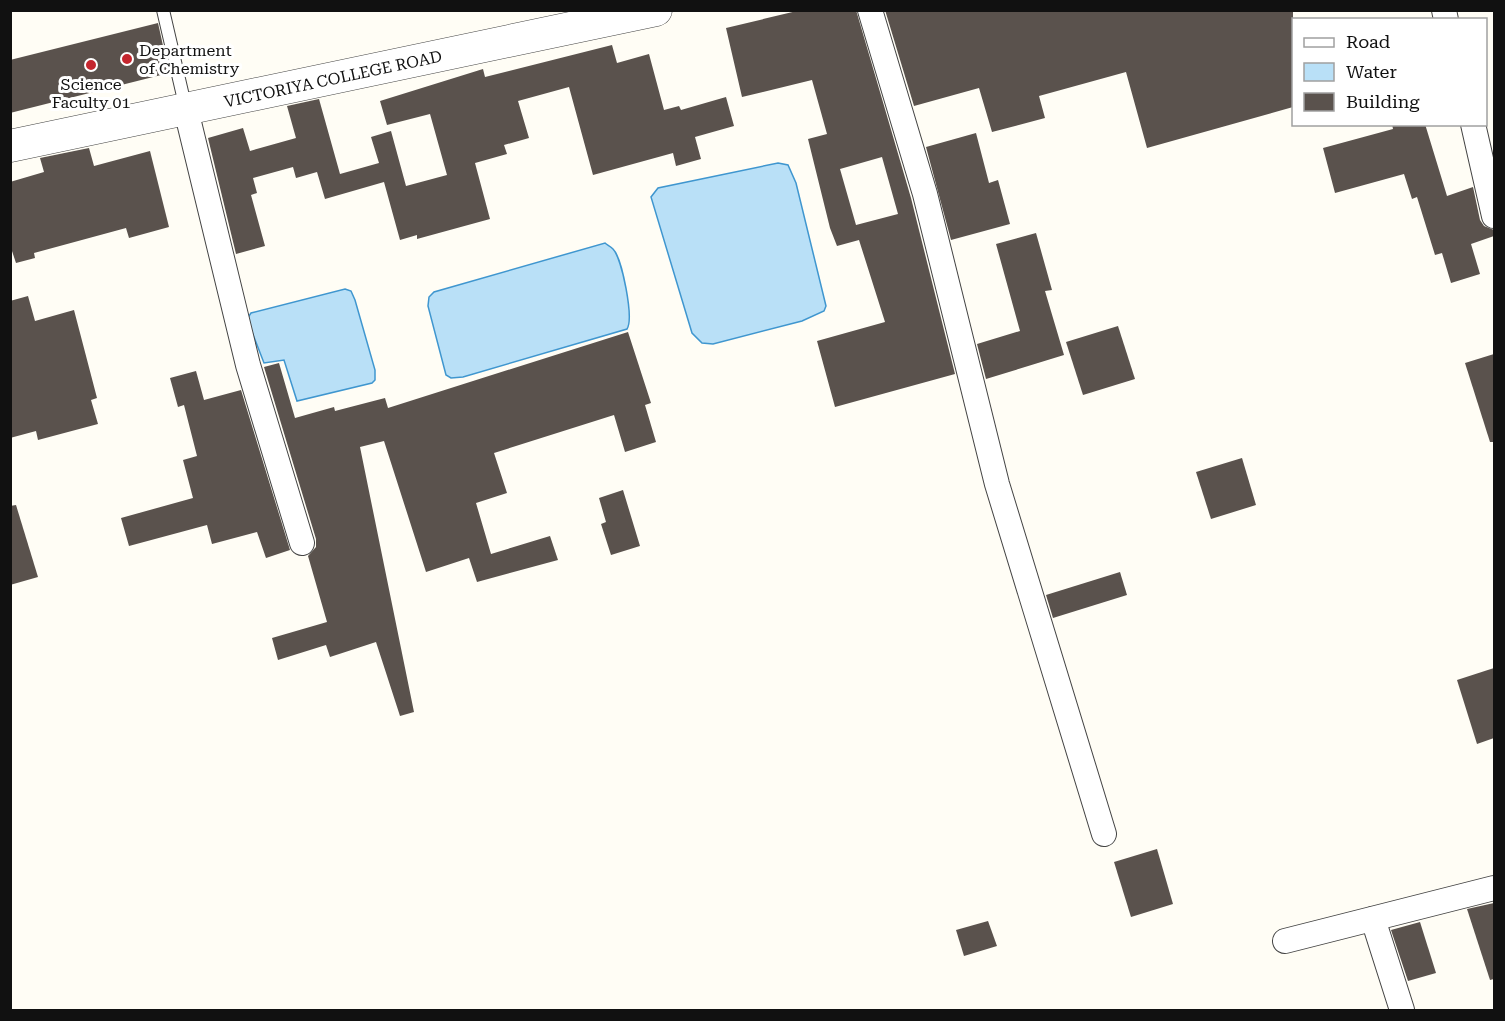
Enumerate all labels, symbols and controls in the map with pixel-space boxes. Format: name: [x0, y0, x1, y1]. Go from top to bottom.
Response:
legend: [1292, 18, 1487, 126]
text: Road: [1346, 31, 1391, 52]
place label: Department of Chemistry: [139, 41, 240, 78]
street label: VICTORIYA COLLEGE ROAD: [222, 47, 444, 111]
marker: Department of Chemistry: [120, 52, 134, 66]
marker: Science Faculty 01: [84, 58, 98, 72]
text: Water: [1346, 61, 1397, 82]
place label: Science Faculty 01: [52, 75, 130, 112]
text: Building: [1346, 91, 1420, 112]

